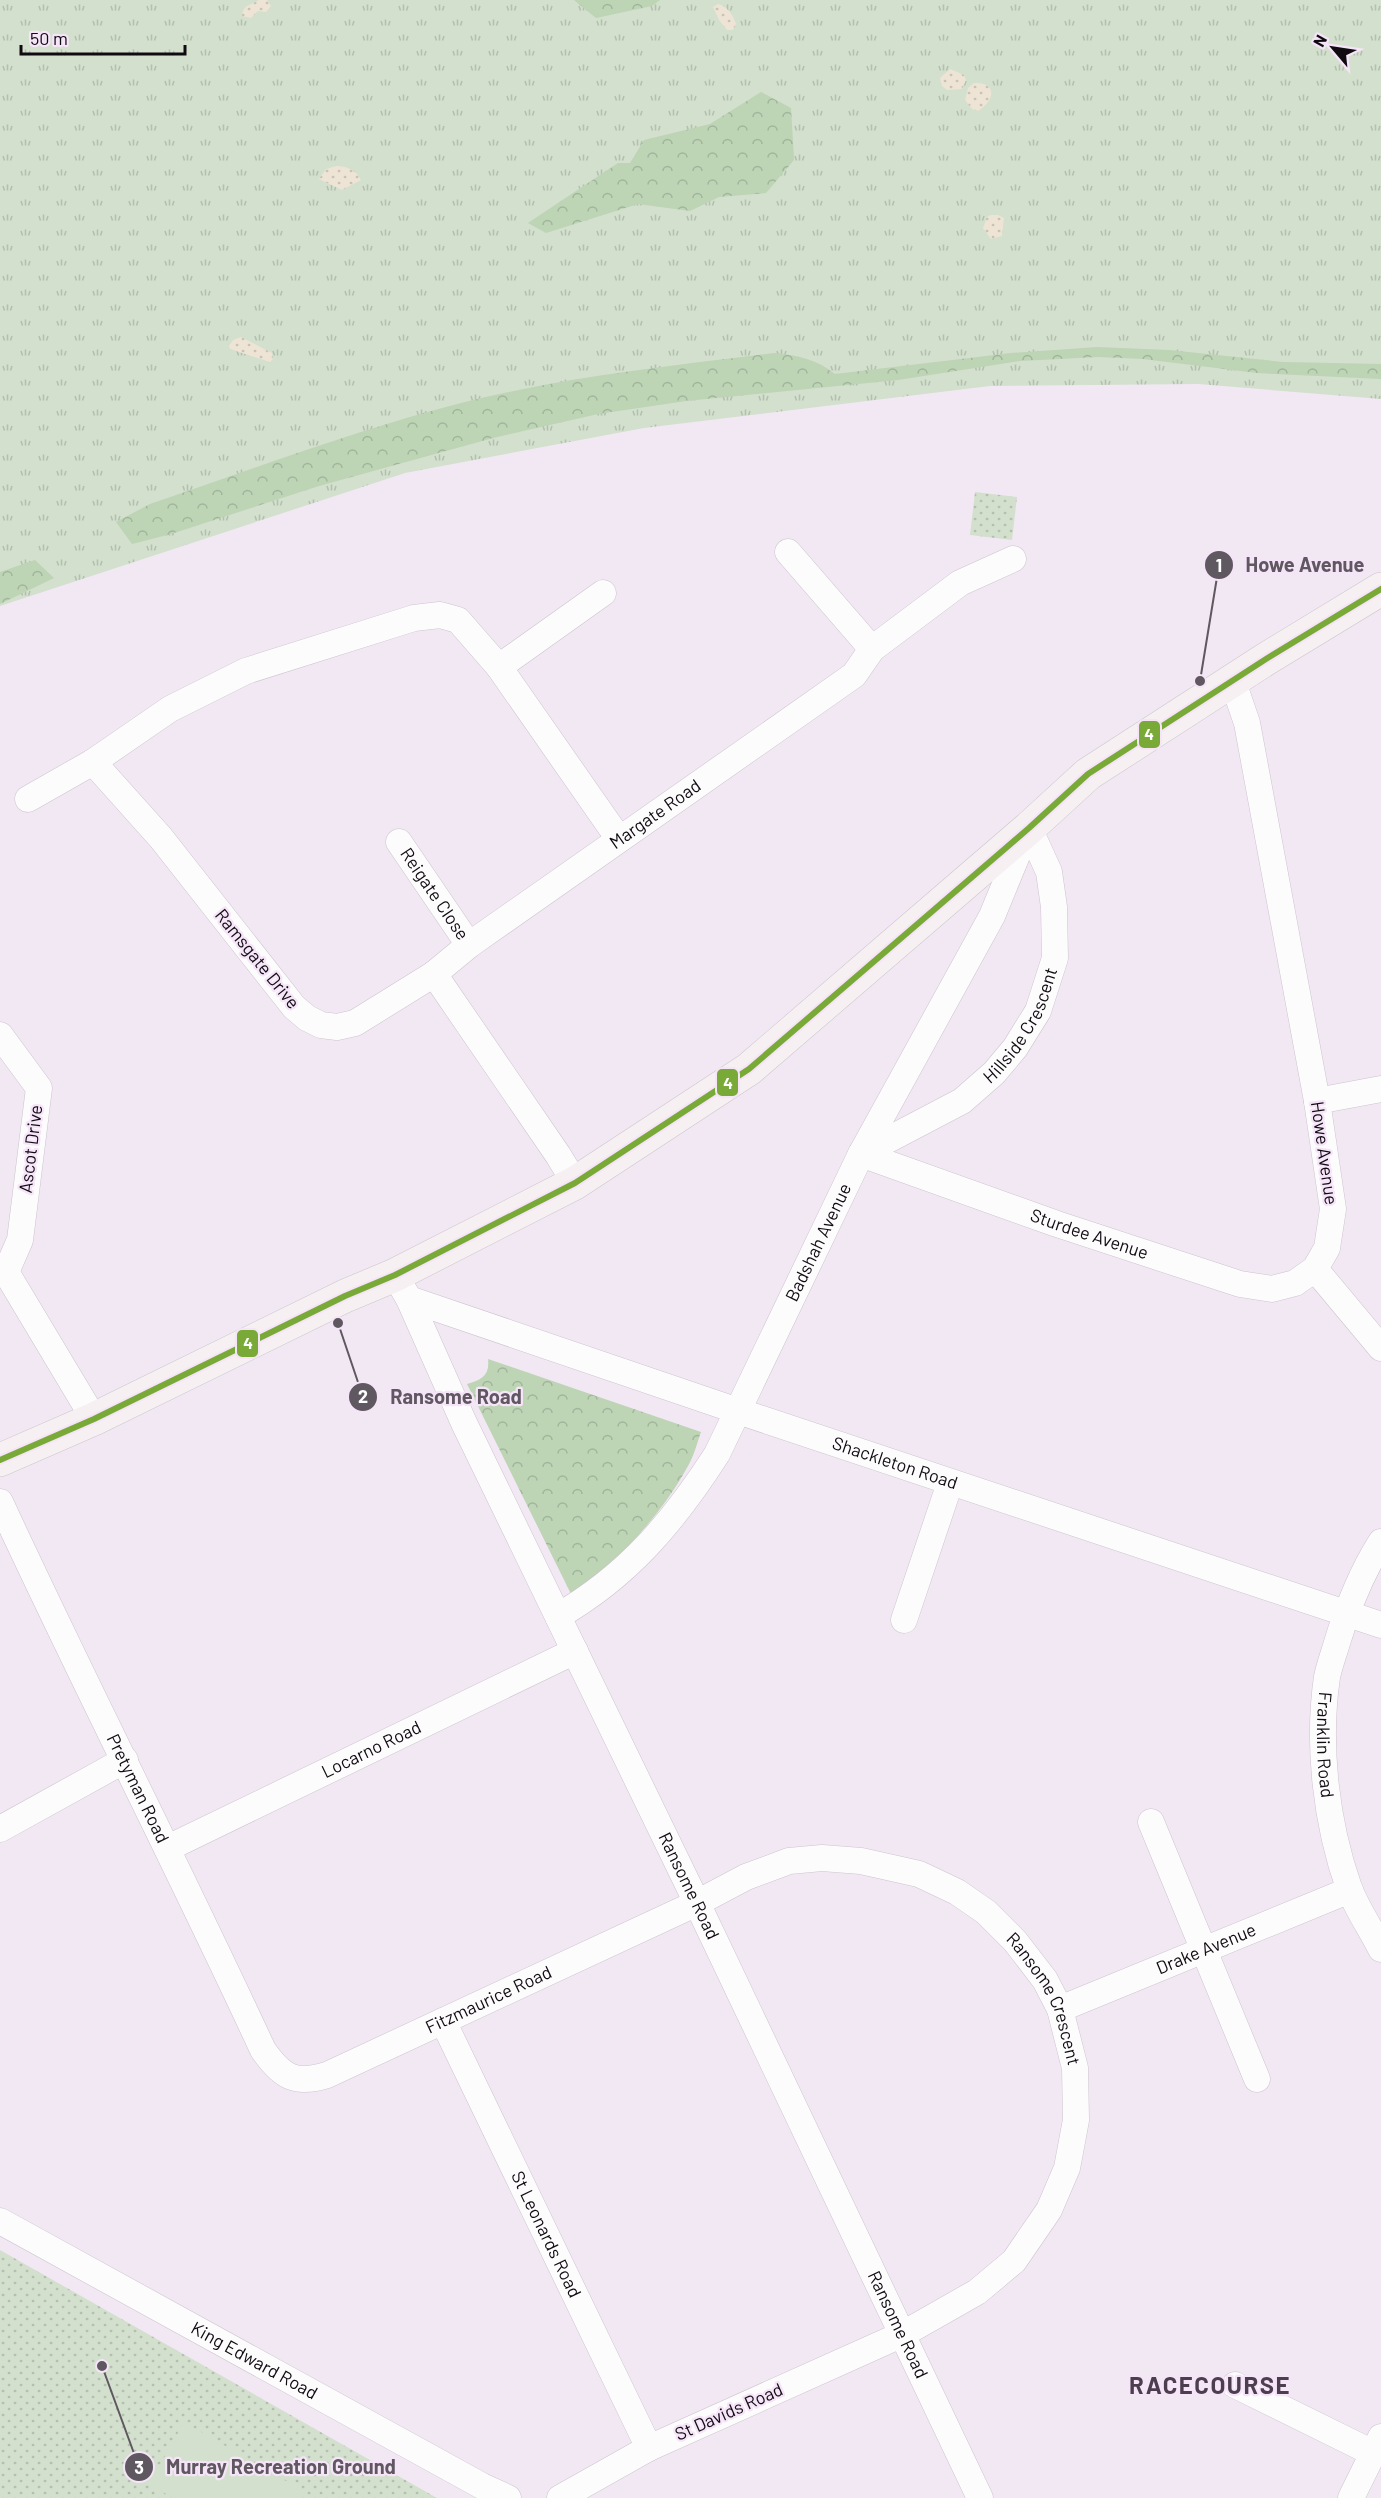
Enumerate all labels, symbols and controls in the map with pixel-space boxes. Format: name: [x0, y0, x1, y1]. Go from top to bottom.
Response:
scale bar: [21, 18, 184, 56]
north arrow: [1303, 18, 1363, 78]
text: 50 m: [30, 27, 68, 49]
text: N: [1309, 31, 1330, 50]
callout: Howe Avenue: [1204, 546, 1376, 584]
text: Howe Avenue: [1246, 552, 1364, 576]
text: 1: [1216, 554, 1222, 576]
line badge: 4: [1138, 720, 1161, 749]
text: 4: [1144, 724, 1154, 743]
street label: Margate Road: [605, 774, 705, 853]
street label: Reigate Close: [396, 843, 474, 944]
street label: Ramsgate Drive: [211, 904, 305, 1013]
street label: Hillside Crescent: [978, 964, 1061, 1087]
line badge: 4: [716, 1068, 739, 1097]
text: 4: [723, 1073, 733, 1092]
street label: Howe Avenue: [1307, 1100, 1343, 1206]
street label: Ascot Drive: [14, 1103, 46, 1194]
street label: Badshah Avenue: [780, 1179, 855, 1305]
street label: Sturdee Avenue: [1028, 1203, 1151, 1263]
line badge: 4: [236, 1329, 259, 1358]
text: 4: [243, 1333, 253, 1352]
callout: Ransome Road: [348, 1378, 534, 1416]
text: Ransome Road: [390, 1384, 522, 1408]
text: 2: [358, 1385, 368, 1407]
street label: Shackleton Road: [830, 1431, 961, 1493]
street label: Franklin Road: [1313, 1691, 1339, 1799]
street label: Locarno Road: [318, 1715, 424, 1782]
street label: Pretyman Road: [103, 1730, 175, 1846]
street label: Ransome Road: [654, 1828, 725, 1943]
street label: Drake Avenue: [1153, 1918, 1259, 1978]
street label: Ransome Crescent: [1002, 1927, 1086, 2067]
street label: Fitzmaurice Road: [422, 1960, 555, 2038]
street label: St Leonards Road: [507, 2167, 587, 2301]
street label: Ransome Road: [864, 2267, 933, 2382]
street label: King Edward Road: [188, 2316, 322, 2403]
district label: RACECOURSE: [1129, 2370, 1291, 2399]
street label: St Davids Road: [671, 2377, 786, 2445]
callout: Murray Recreation Ground: [124, 2448, 408, 2486]
text: Murray Recreation Ground: [166, 2454, 396, 2478]
text: 3: [134, 2456, 144, 2478]

